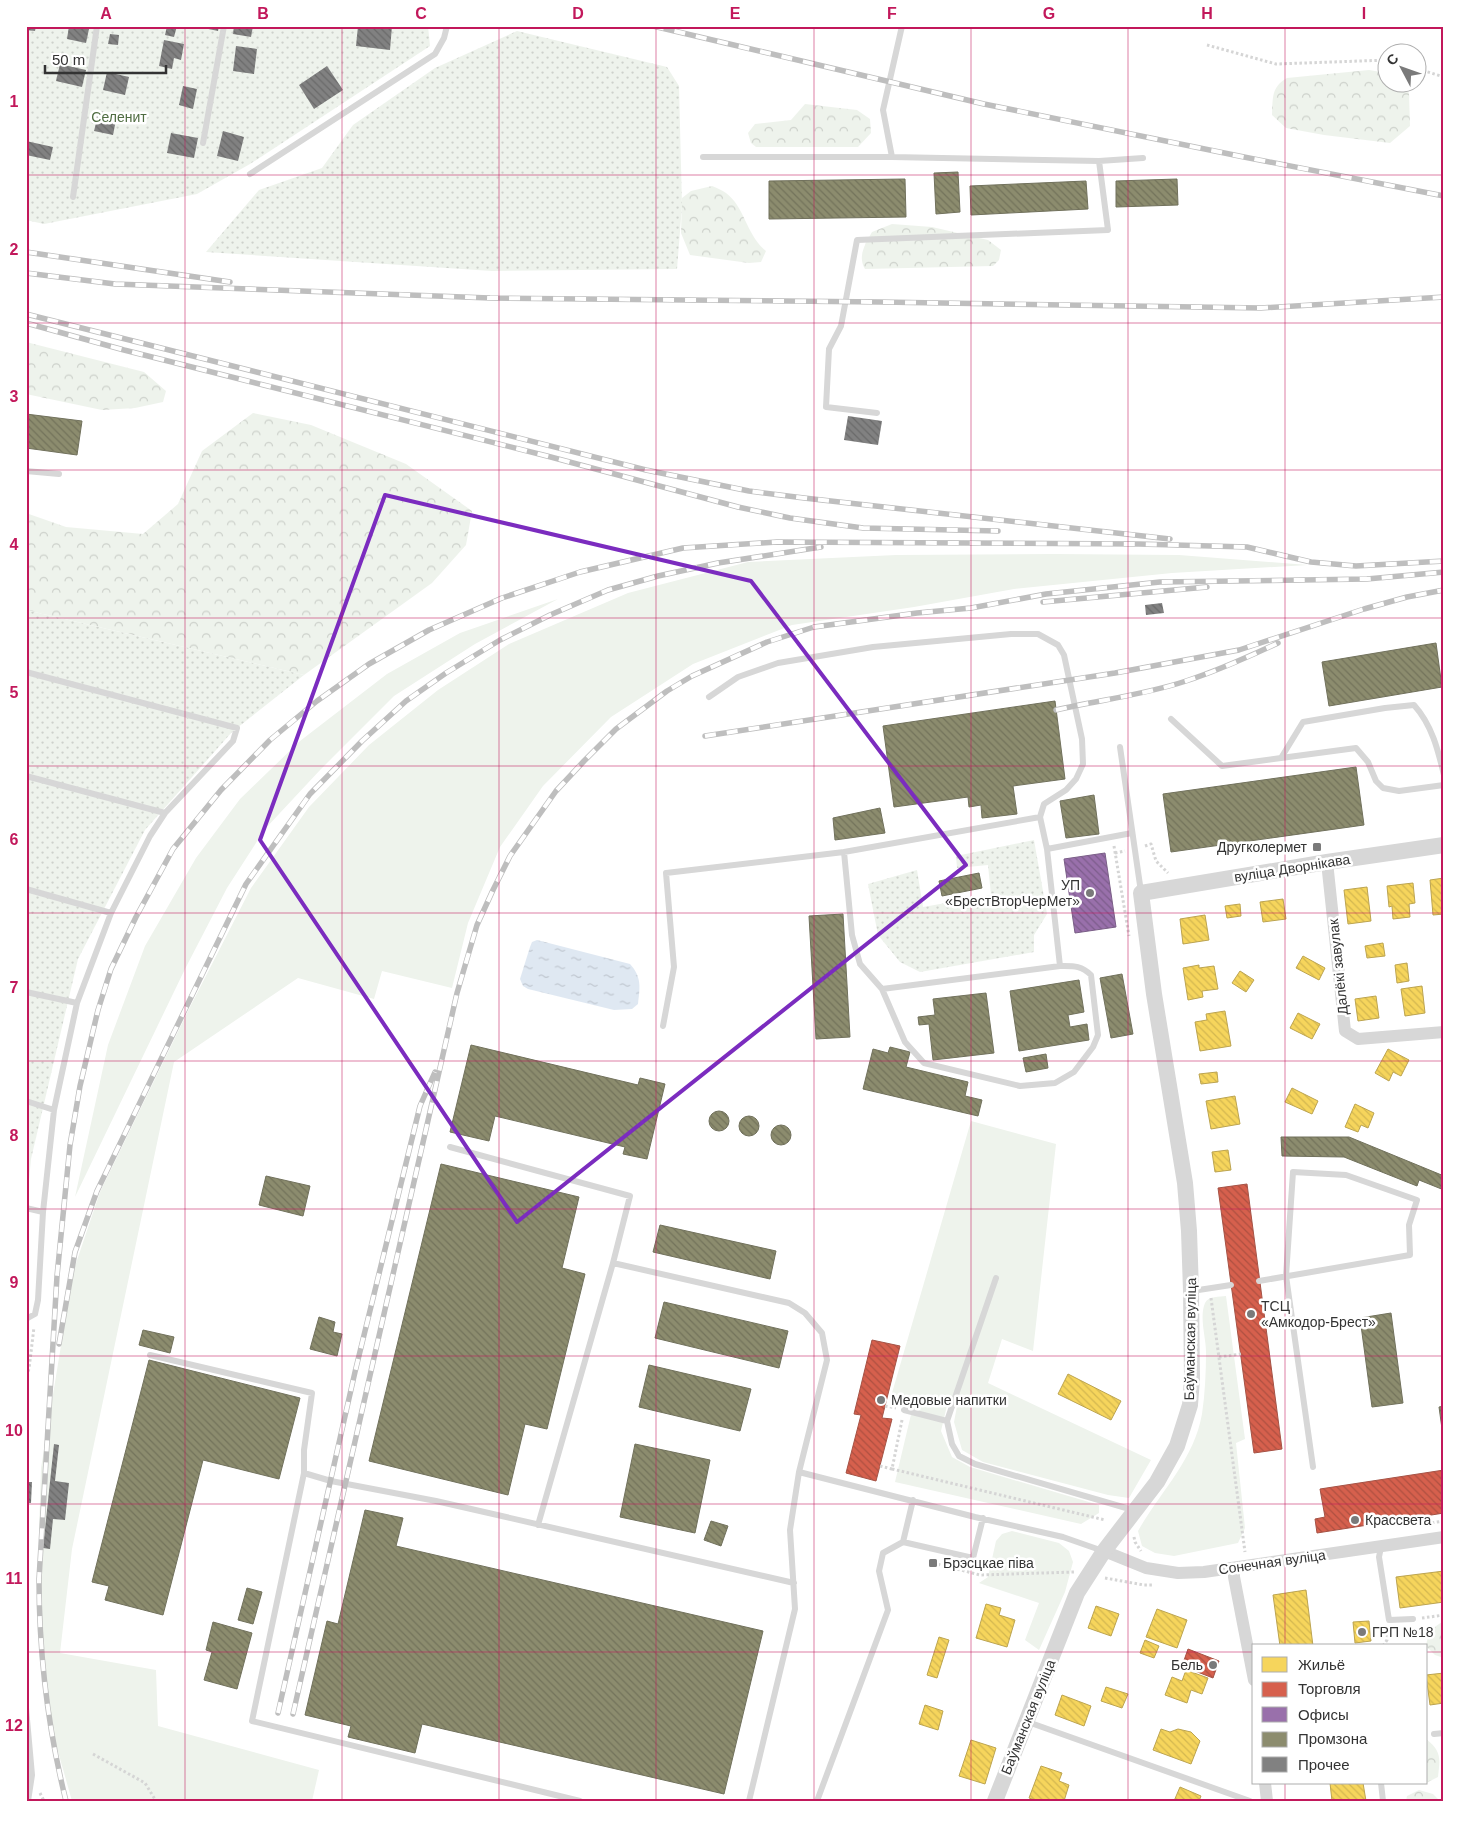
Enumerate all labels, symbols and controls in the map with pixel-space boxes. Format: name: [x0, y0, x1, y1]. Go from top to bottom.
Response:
text: A: [100, 5, 112, 22]
text: B: [257, 5, 269, 22]
text: C: [415, 5, 427, 22]
text: D: [572, 5, 584, 22]
text: E: [730, 5, 741, 22]
text: F: [887, 5, 897, 22]
text: G: [1043, 5, 1055, 22]
text: H: [1201, 5, 1213, 22]
text: I: [1362, 5, 1366, 22]
scale bar: [45, 42, 166, 74]
north arrow: [1378, 42, 1428, 92]
text: С: [1383, 50, 1402, 69]
text: 50 m: [52, 51, 85, 68]
text: 1: [10, 93, 19, 110]
park label: Селенит: [91, 109, 147, 125]
text: 2: [10, 241, 19, 258]
text: 3: [10, 388, 19, 405]
text: 4: [10, 536, 19, 553]
text: 5: [10, 684, 19, 701]
text: 6: [10, 831, 19, 848]
place label: Другколермет: [1217, 839, 1308, 855]
marker: Другколермет: [1311, 841, 1323, 853]
street label: вуліца Дворнікава: [1233, 851, 1351, 885]
place label: УП «БрестВторЧерМет»: [945, 877, 1080, 909]
marker: УП «БрестВторЧерМет»: [1084, 887, 1096, 899]
street label: Далёкі завулак: [1325, 917, 1351, 1016]
text: 7: [10, 979, 19, 996]
text: 8: [10, 1127, 19, 1144]
text: 9: [10, 1274, 19, 1291]
street label: Баўманская вуліца: [1181, 1277, 1199, 1400]
place label: ТСЦ «Амкодор-Брест»: [1261, 1298, 1376, 1330]
marker: ТСЦ «Амкодор-Брест»: [1245, 1308, 1257, 1320]
place label: Медовые напитки: [891, 1392, 1007, 1408]
marker: Медовые напитки: [875, 1394, 887, 1406]
text: 10: [5, 1422, 23, 1439]
place label: Крассвета: [1365, 1512, 1432, 1528]
marker: Крассвета: [1349, 1514, 1361, 1526]
street label: Сонечная вуліца: [1217, 1547, 1327, 1577]
place label: Брэсцкае піва: [943, 1555, 1034, 1571]
marker: Брэсцкае піва: [927, 1557, 939, 1569]
text: 11: [6, 1570, 23, 1587]
place label: ГРП №18: [1372, 1624, 1434, 1640]
marker: ГРП №18: [1356, 1626, 1368, 1638]
legend: [1252, 1644, 1428, 1784]
text: Жильё: [1298, 1656, 1345, 1673]
street label: Баўманская вуліца: [998, 1657, 1058, 1777]
place label: Бель: [1171, 1657, 1203, 1673]
marker: Бель: [1207, 1659, 1219, 1671]
text: Торговля: [1298, 1680, 1361, 1697]
text: Офисы: [1298, 1706, 1349, 1723]
text: 12: [5, 1717, 23, 1734]
text: Промзона: [1298, 1730, 1368, 1747]
text: Прочее: [1298, 1756, 1350, 1773]

